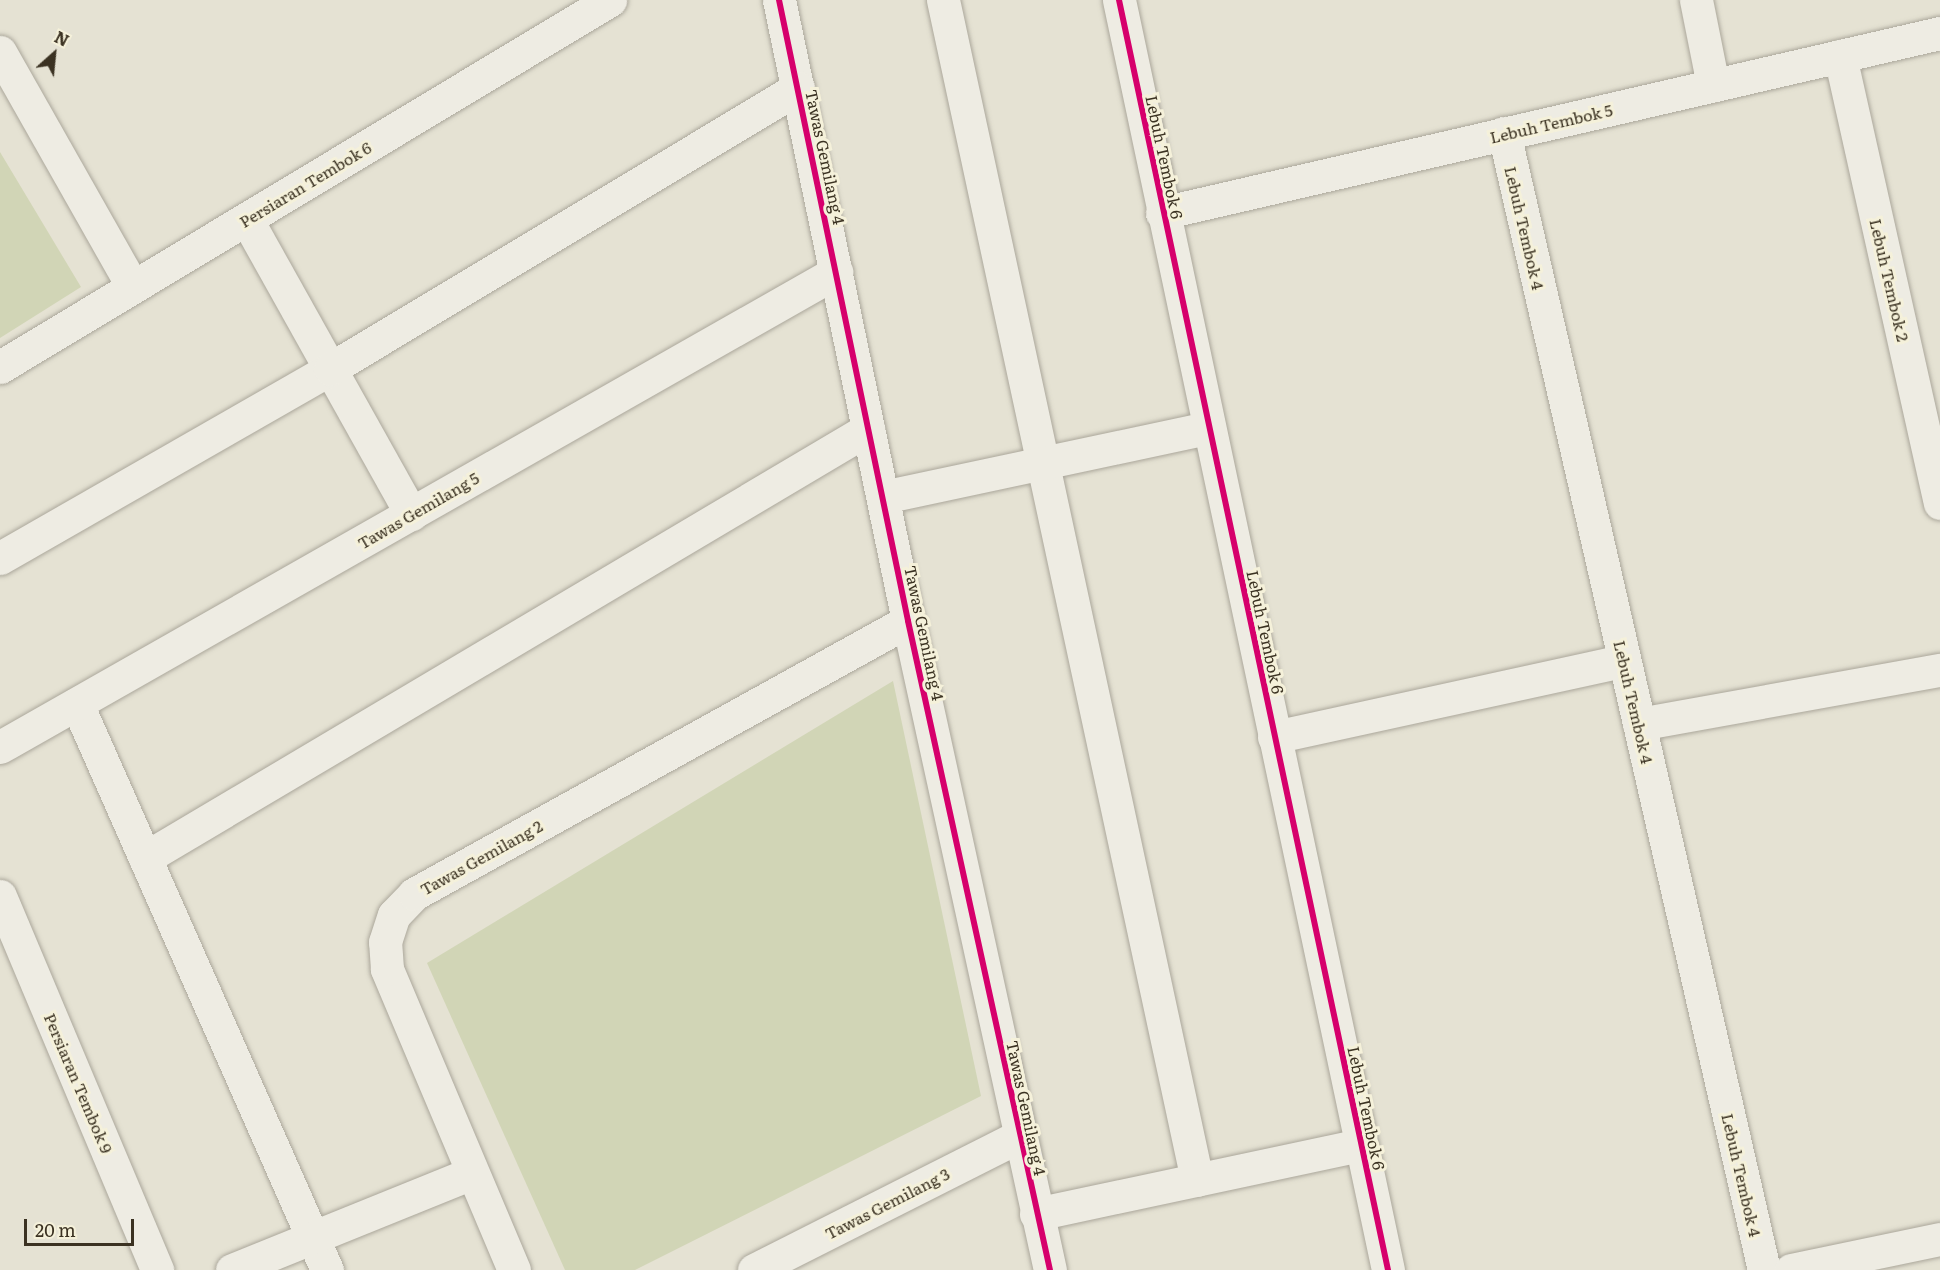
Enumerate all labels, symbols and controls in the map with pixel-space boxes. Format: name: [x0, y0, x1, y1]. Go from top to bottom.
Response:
north arrow: [24, 24, 84, 84]
text: N: [51, 24, 74, 52]
street label: Tawas Gemilang 4: [802, 88, 850, 226]
street label: Lebuh Tembok 6: [1143, 93, 1187, 221]
street label: Lebuh Tembok 5: [1488, 100, 1614, 146]
street label: Persiaran Tembok 6: [236, 137, 374, 231]
street label: Lebuh Tembok 4: [1501, 164, 1549, 292]
street label: Lebuh Tembok 2: [1867, 217, 1913, 343]
street label: Tawas Gemilang 5: [354, 467, 482, 553]
street label: Tawas Gemilang 4: [901, 564, 949, 702]
street label: Lebuh Tembok 6: [1244, 568, 1288, 696]
street label: Lebuh Tembok 4: [1610, 638, 1658, 766]
street label: Tawas Gemilang 2: [416, 815, 546, 899]
street label: Persiaran Tembok 9: [41, 1010, 117, 1156]
street label: Tawas Gemilang 4: [1003, 1039, 1051, 1177]
street label: Lebuh Tembok 6: [1345, 1044, 1389, 1172]
street label: Lebuh Tembok 4: [1718, 1111, 1766, 1239]
street label: Tawas Gemilang 3: [821, 1163, 953, 1243]
scale bar: [27, 1207, 136, 1245]
text: 20 m: [35, 1216, 76, 1243]

